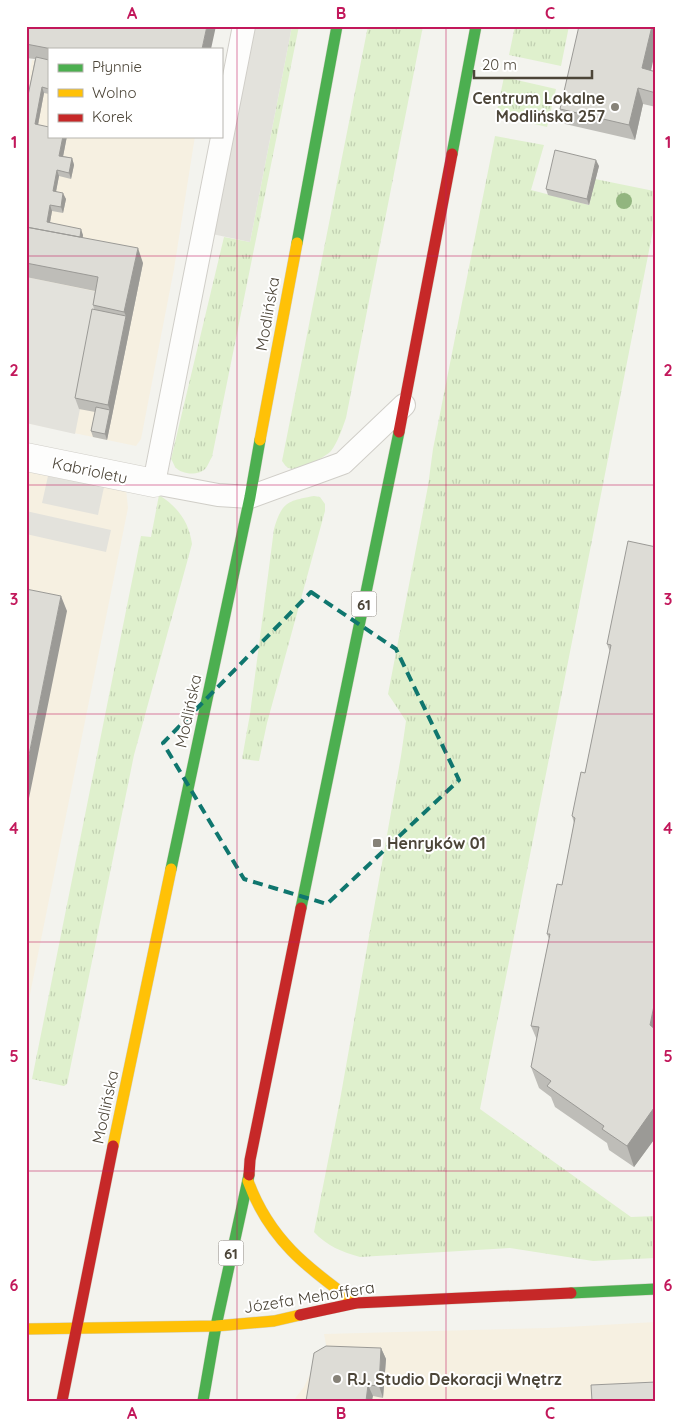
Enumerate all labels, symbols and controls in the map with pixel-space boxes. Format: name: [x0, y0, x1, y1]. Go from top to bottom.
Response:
text: A: [127, 3, 138, 23]
text: B: [336, 3, 346, 23]
text: C: [545, 3, 555, 23]
legend: [48, 48, 222, 138]
scale bar: [474, 48, 592, 80]
text: 20 m: [482, 55, 517, 74]
text: Płynnie: [92, 57, 142, 76]
text: Wolno: [92, 83, 137, 102]
place label: Centrum Lokalne Modlińska 257: [473, 88, 605, 126]
marker: Centrum Lokalne Modlińska 257: [609, 101, 621, 113]
text: Korek: [92, 107, 133, 126]
text: 1: [11, 132, 17, 152]
text: 1: [665, 132, 671, 152]
street label: Modlińska: [251, 276, 283, 352]
text: 2: [9, 360, 19, 380]
text: 2: [663, 360, 673, 380]
street label: Kabrioletu: [50, 452, 130, 488]
text: 3: [10, 589, 18, 609]
text: 3: [664, 589, 672, 609]
road number: 61: [352, 592, 376, 616]
street label: Modlińska: [170, 672, 206, 750]
text: 4: [9, 818, 19, 838]
text: 4: [663, 818, 673, 838]
place label: Henryków 01: [387, 833, 486, 853]
marker: Henryków 01: [371, 837, 383, 849]
text: 5: [9, 1046, 19, 1066]
text: 5: [663, 1046, 673, 1066]
street label: Modlińska: [87, 1068, 123, 1146]
road number: 61: [218, 1240, 244, 1266]
text: 6: [10, 1275, 19, 1295]
text: 6: [664, 1275, 673, 1295]
street label: Józefa Mehoffera: [242, 1277, 376, 1317]
place label: RJ. Studio Dekoracji Wnętrz: [347, 1369, 562, 1389]
marker: RJ. Studio Dekoracji Wnętrz: [331, 1373, 343, 1385]
text: A: [127, 1403, 138, 1423]
text: B: [336, 1403, 346, 1423]
text: C: [545, 1403, 555, 1423]

